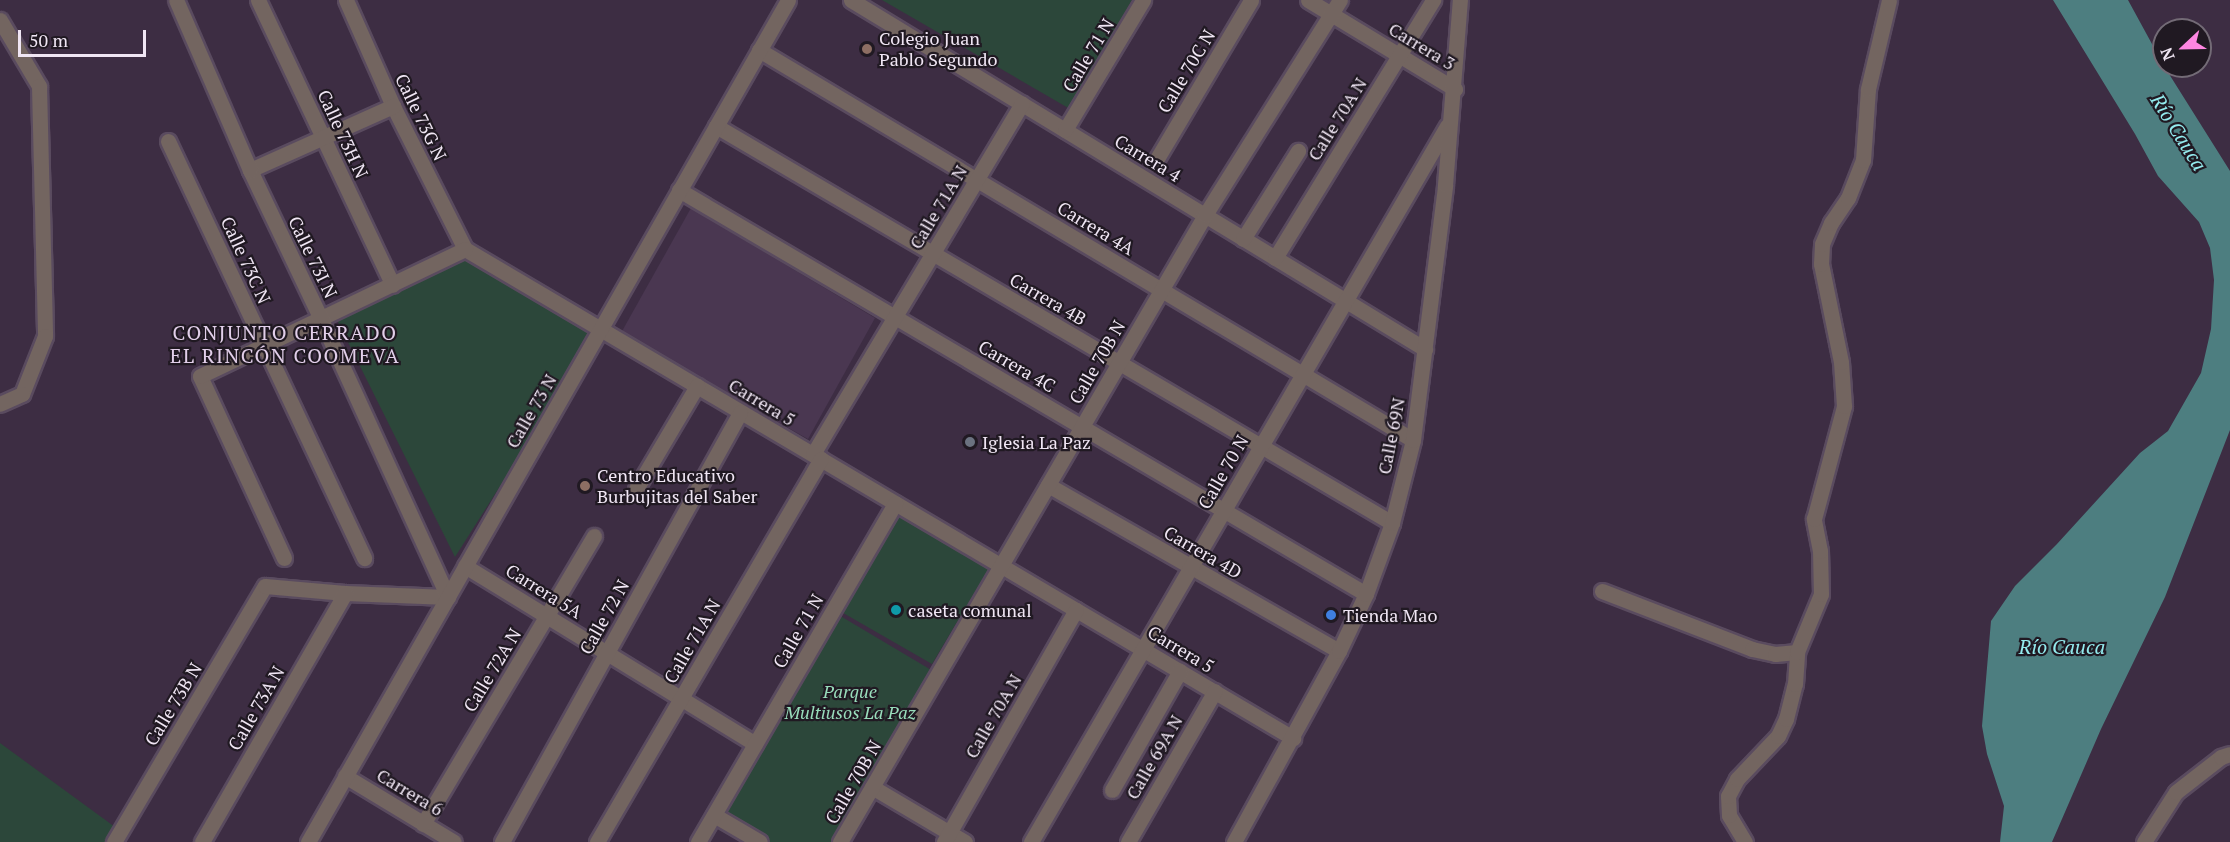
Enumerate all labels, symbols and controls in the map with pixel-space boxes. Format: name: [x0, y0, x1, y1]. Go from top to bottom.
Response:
street label: Calle 71 N: [1058, 14, 1118, 96]
scale bar: [21, 18, 148, 56]
street label: Carrera 3: [1385, 18, 1459, 74]
north arrow: [2152, 18, 2212, 78]
street label: Calle 70C N: [1153, 25, 1219, 117]
text: 50 m: [29, 28, 68, 52]
place label: Colegio Juan Pablo Segundo: [879, 28, 997, 70]
marker: Colegio Juan Pablo Segundo: [860, 42, 874, 56]
text: N: [2155, 44, 2180, 64]
street label: Calle 73G N: [391, 70, 451, 164]
street label: Calle 70A N: [1303, 73, 1371, 165]
street label: Calle 73H N: [313, 86, 373, 182]
water label: Río Cauca: [2146, 89, 2212, 175]
street label: Carrera 4: [1111, 130, 1185, 186]
street label: Calle 71A N: [905, 161, 971, 253]
street label: Carrera 4A: [1054, 197, 1138, 259]
street label: Calle 73C N: [217, 213, 275, 307]
street label: Calle 73I N: [284, 213, 342, 301]
street label: Carrera 4B: [1006, 268, 1090, 330]
street label: Calle 70B N: [1064, 316, 1130, 408]
district label: CONJUNTO CERRADO EL RINCÓN COOMEVA: [170, 320, 400, 367]
street label: Carrera 4C: [975, 335, 1059, 397]
street label: Calle 73 N: [501, 370, 561, 452]
street label: Carrera 5: [725, 374, 799, 430]
street label: Calle 69N: [1373, 396, 1409, 476]
place label: Iglesia La Paz: [982, 431, 1091, 453]
street label: Calle 70 N: [1193, 431, 1253, 513]
marker: Iglesia La Paz: [963, 435, 977, 449]
place label: Centro Educativo Burbujitas del Saber: [597, 465, 757, 508]
marker: Centro Educativo Burbujitas del Saber: [578, 479, 592, 493]
street label: Carrera 4D: [1160, 521, 1246, 583]
street label: Carrera 5A: [502, 559, 586, 623]
street label: Calle 72 N: [575, 576, 633, 658]
street label: Calle 71 N: [768, 590, 828, 672]
street label: Calle 71A N: [659, 595, 725, 687]
place label: caseta comunal: [908, 599, 1032, 621]
marker: caseta comunal: [889, 603, 903, 617]
place label: Tienda Mao: [1343, 604, 1437, 626]
marker: Tienda Mao: [1324, 608, 1338, 622]
street label: Carrera 5: [1144, 621, 1218, 677]
street label: Calle 72A N: [459, 624, 525, 716]
water label: Río Cauca: [2019, 634, 2105, 658]
street label: Calle 73B N: [140, 659, 206, 749]
street label: Calle 73A N: [223, 662, 289, 754]
street label: Calle 70A N: [960, 670, 1026, 762]
park label: Parque Multiusos La Paz: [784, 681, 916, 724]
street label: Calle 69A N: [1121, 711, 1187, 803]
street label: Calle 70B N: [820, 736, 886, 828]
street label: Carrera 6: [373, 764, 447, 820]

